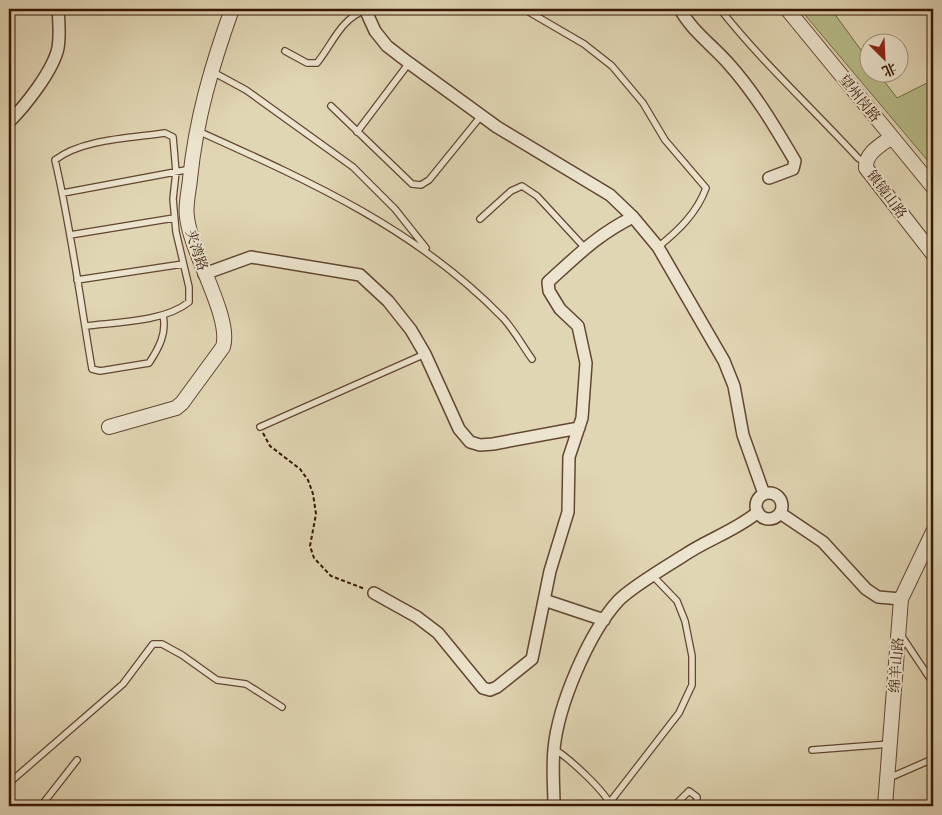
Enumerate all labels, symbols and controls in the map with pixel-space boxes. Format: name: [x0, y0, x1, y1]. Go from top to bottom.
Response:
north arrow: [860, 32, 910, 82]
text: 北: [879, 58, 899, 80]
street label: 望州岗路: [835, 71, 884, 126]
street label: 镇镜山路: [862, 167, 910, 222]
street label: 夹湾路: [181, 228, 211, 273]
street label: 绵羊山路: [886, 637, 908, 694]

